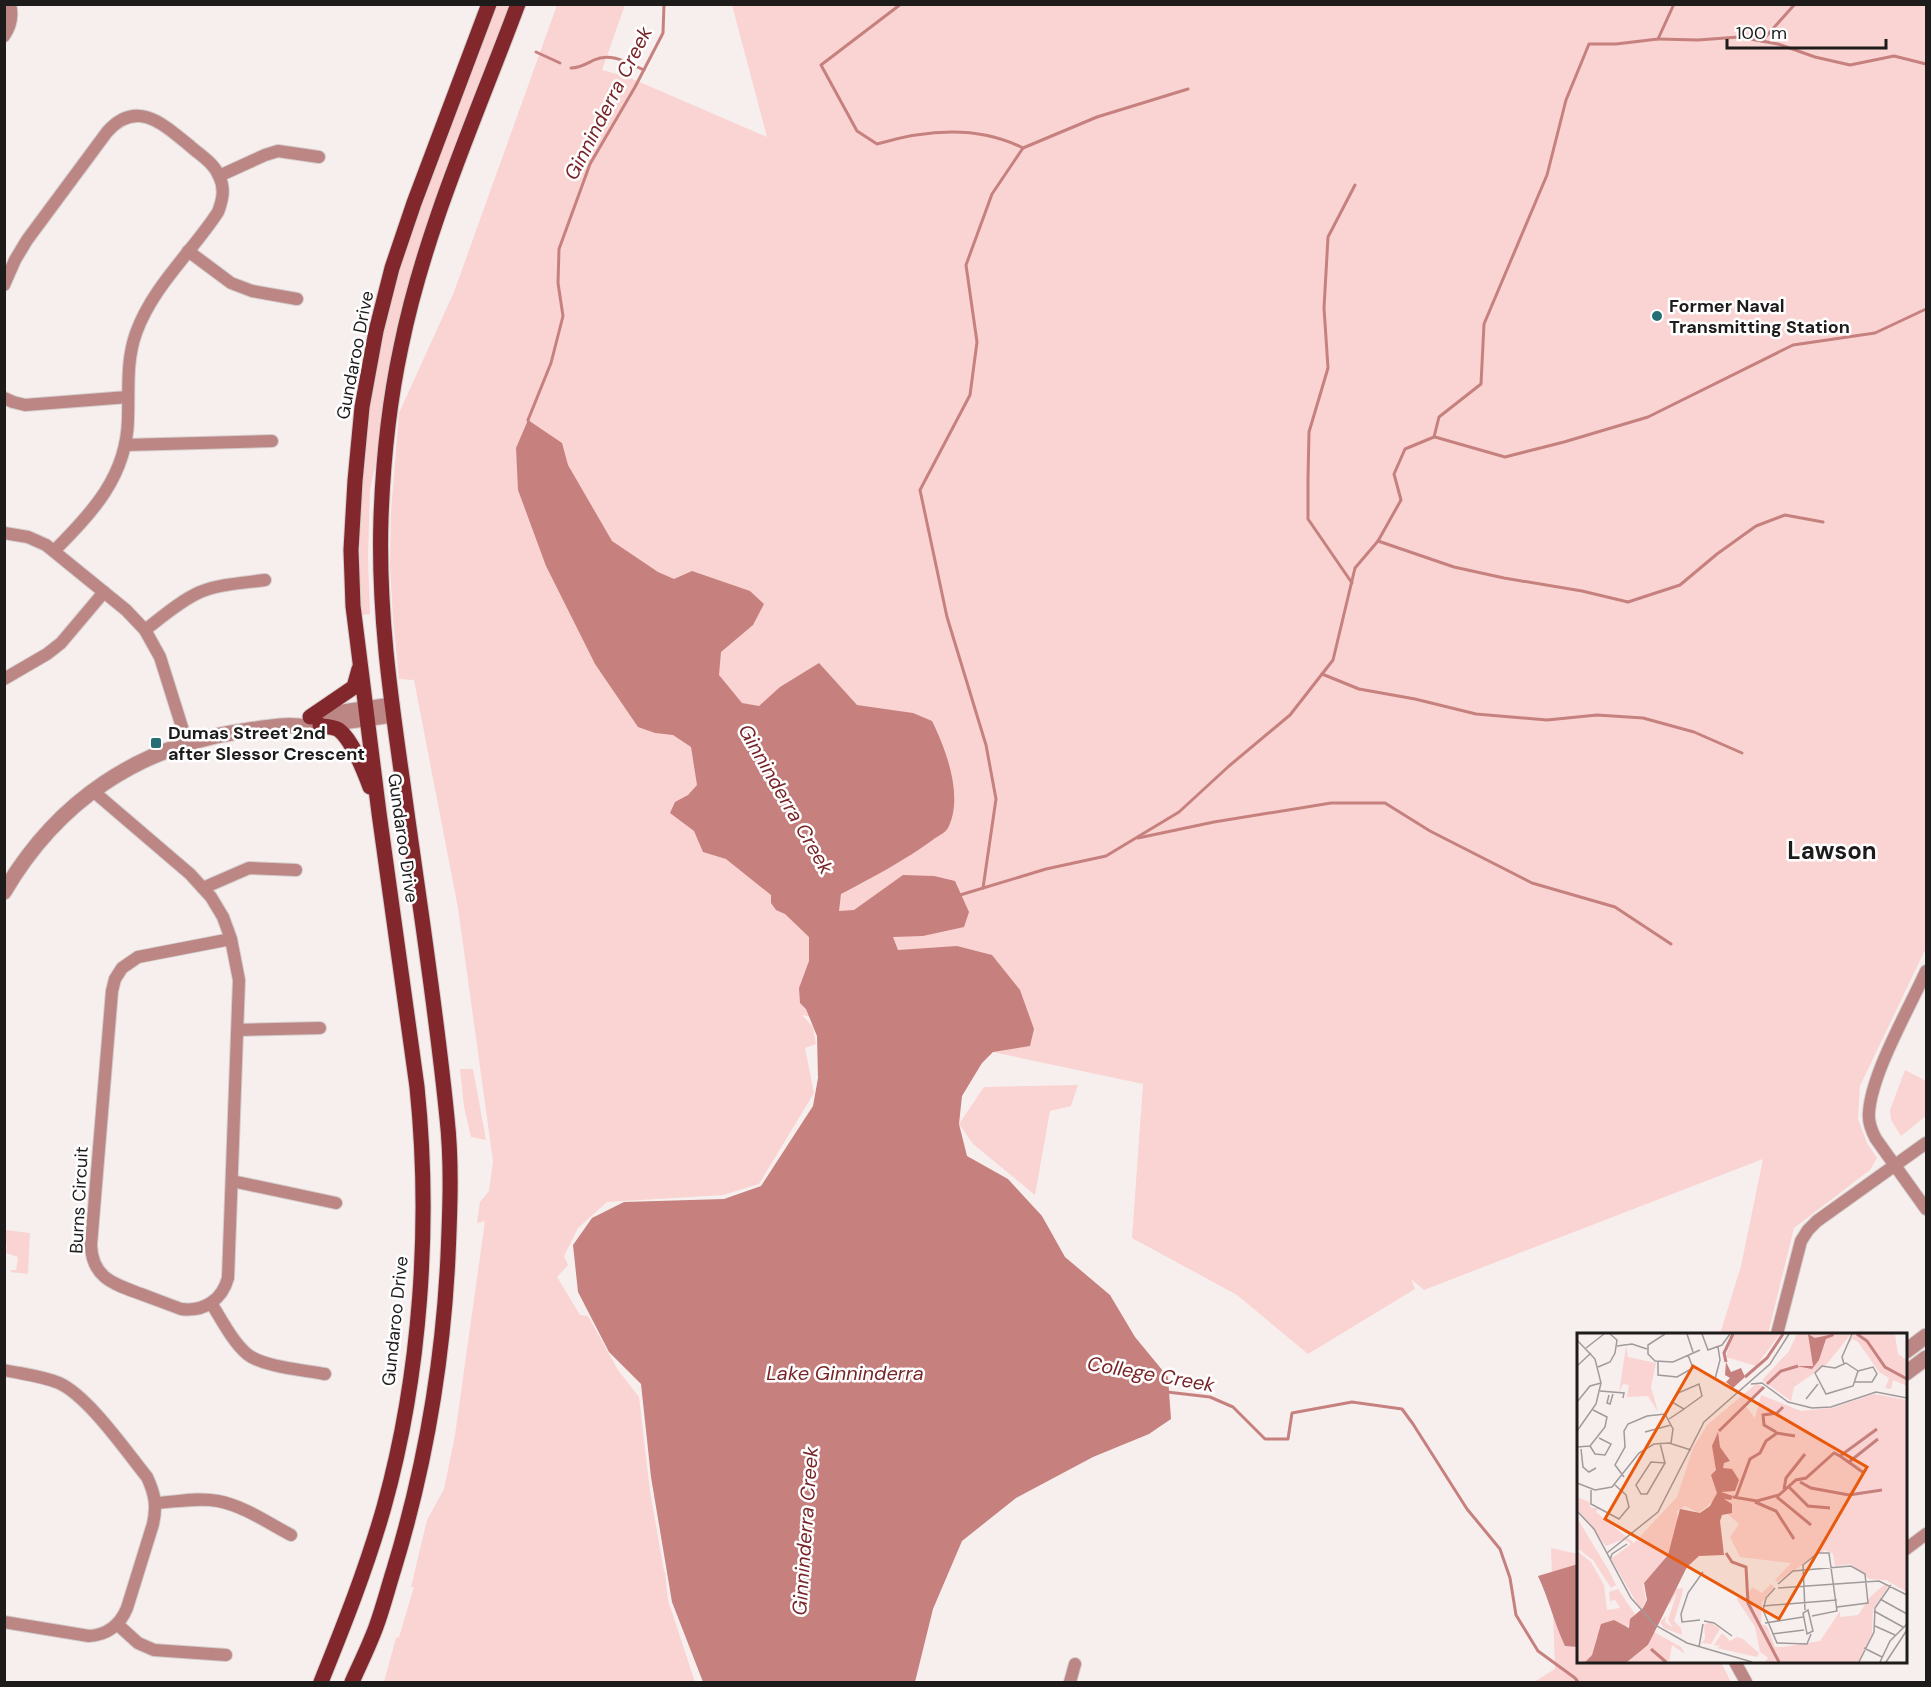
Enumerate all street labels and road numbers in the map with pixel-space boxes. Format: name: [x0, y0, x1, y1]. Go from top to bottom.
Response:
street label: Gundaroo Drive: [331, 289, 379, 421]
street label: Gundaroo Drive: [382, 772, 424, 904]
street label: Burns Circuit: [64, 1146, 94, 1254]
street label: Gundaroo Drive: [376, 1255, 414, 1387]

